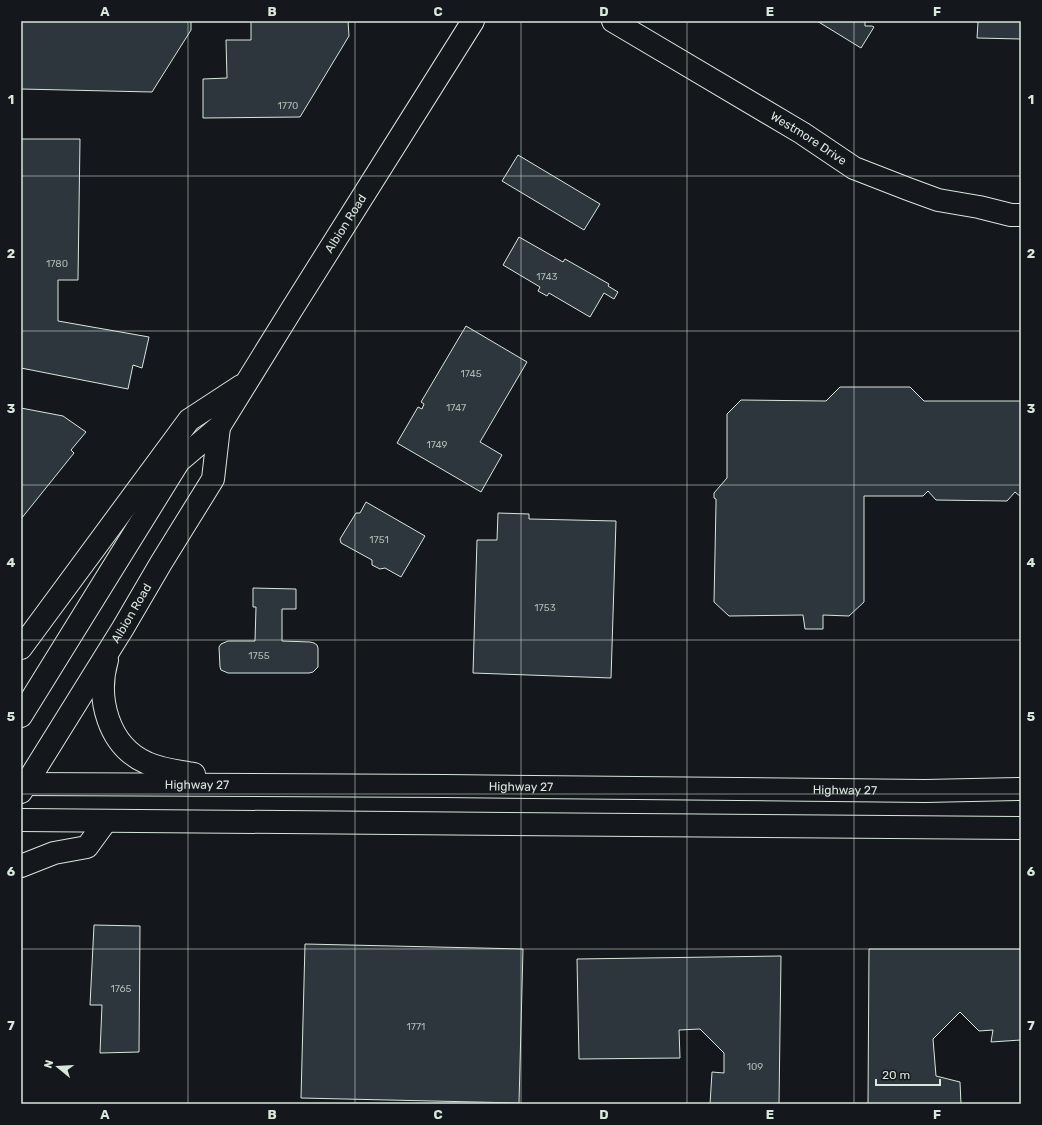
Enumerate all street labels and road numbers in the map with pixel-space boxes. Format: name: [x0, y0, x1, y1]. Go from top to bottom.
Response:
street label: Westmore Drive: [768, 109, 849, 168]
street label: Albion Road: [322, 192, 369, 256]
street label: Albion Road: [108, 581, 154, 646]
street label: Highway 27: [165, 778, 229, 792]
street label: Highway 27: [489, 779, 553, 794]
street label: Highway 27: [813, 783, 877, 798]

